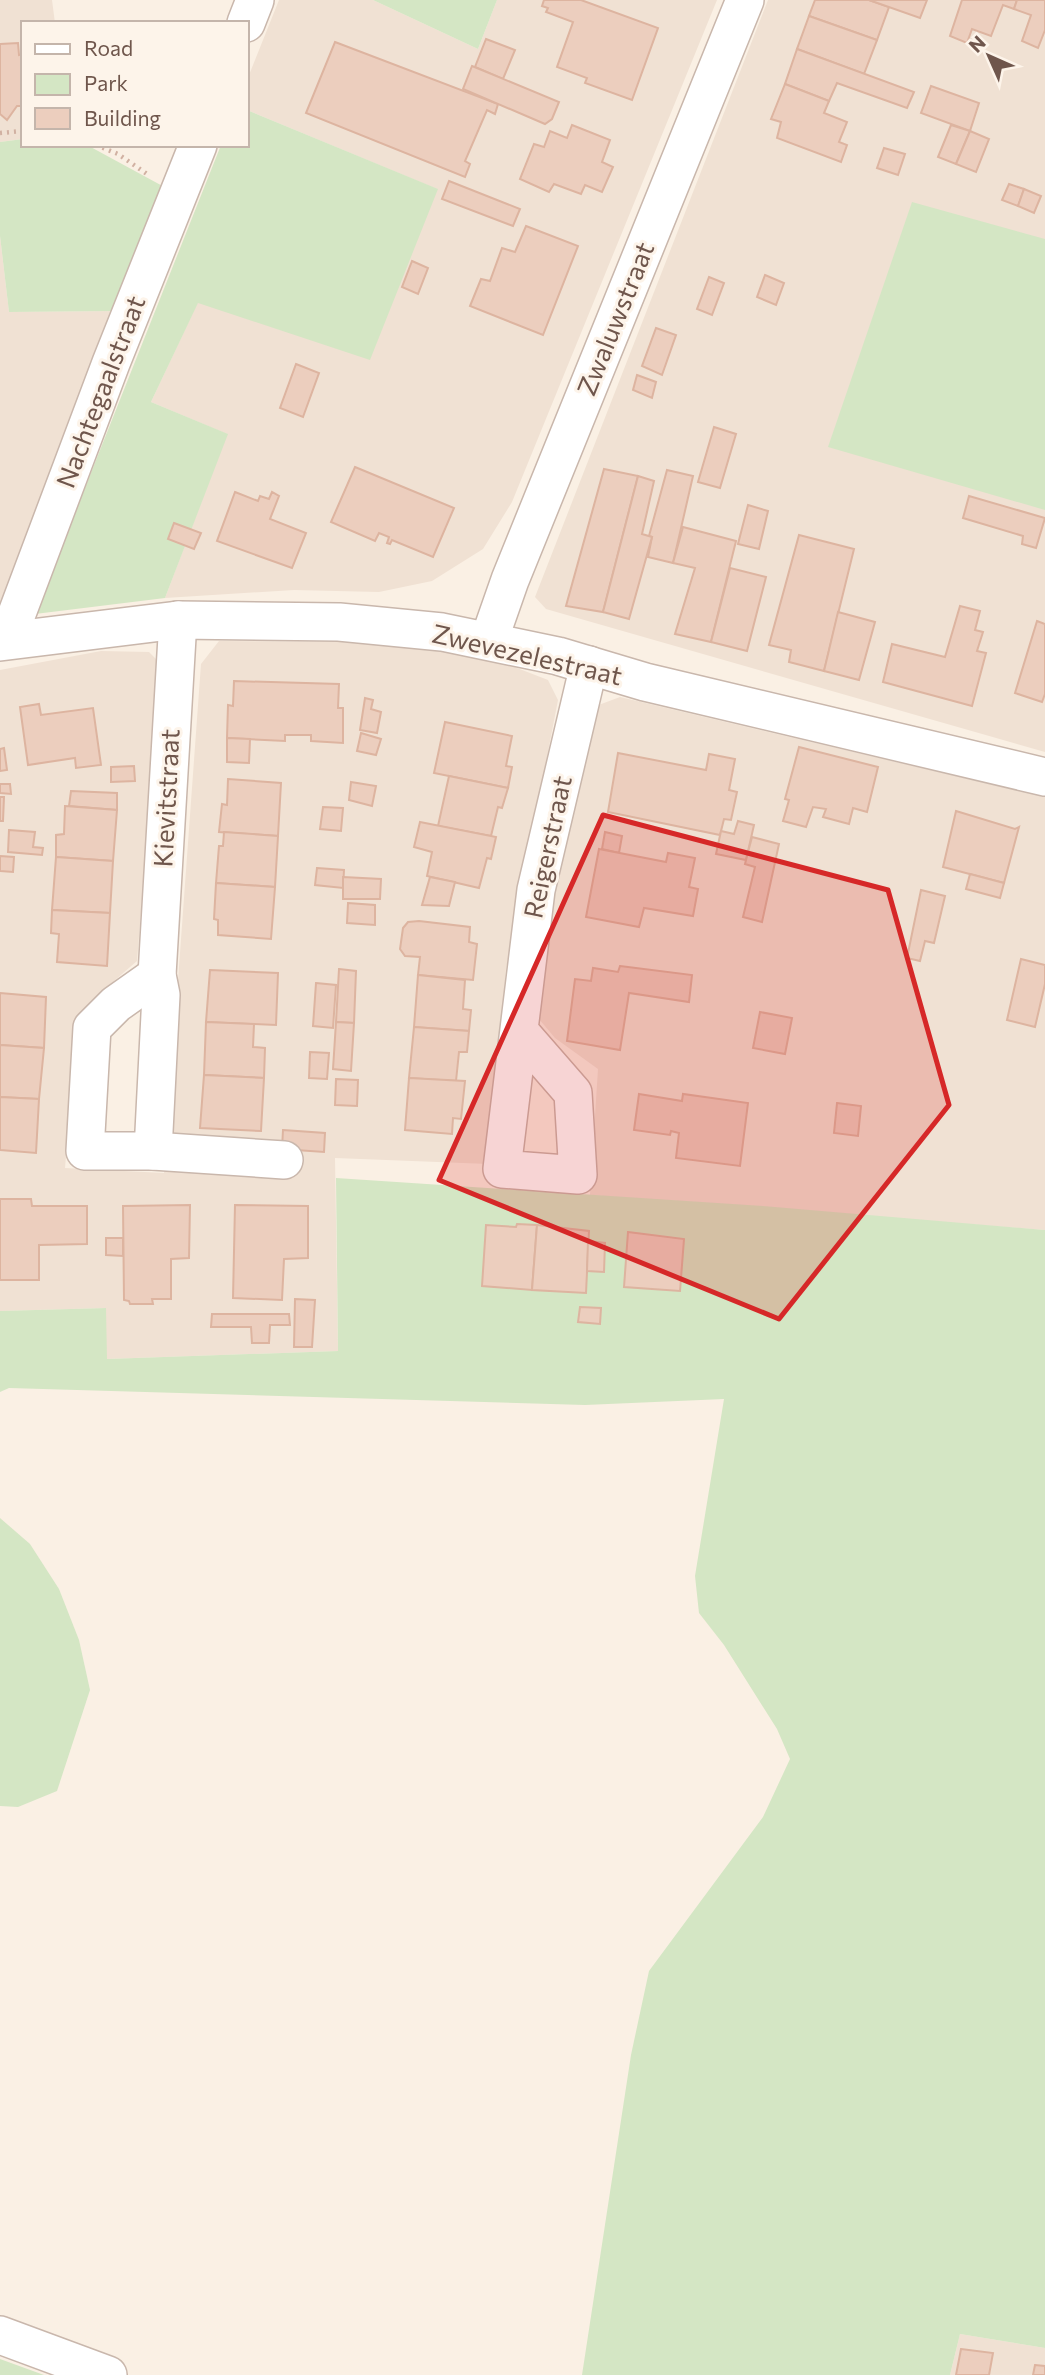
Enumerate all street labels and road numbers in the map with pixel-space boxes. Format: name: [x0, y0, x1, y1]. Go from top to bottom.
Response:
street label: Zwaluwstraat: [570, 237, 659, 400]
street label: Nachtegaalstraat: [49, 291, 150, 492]
street label: Zwevezelestraat: [429, 617, 625, 690]
street label: Kievitstraat: [146, 728, 185, 868]
street label: Reigerstraat: [516, 773, 577, 921]

